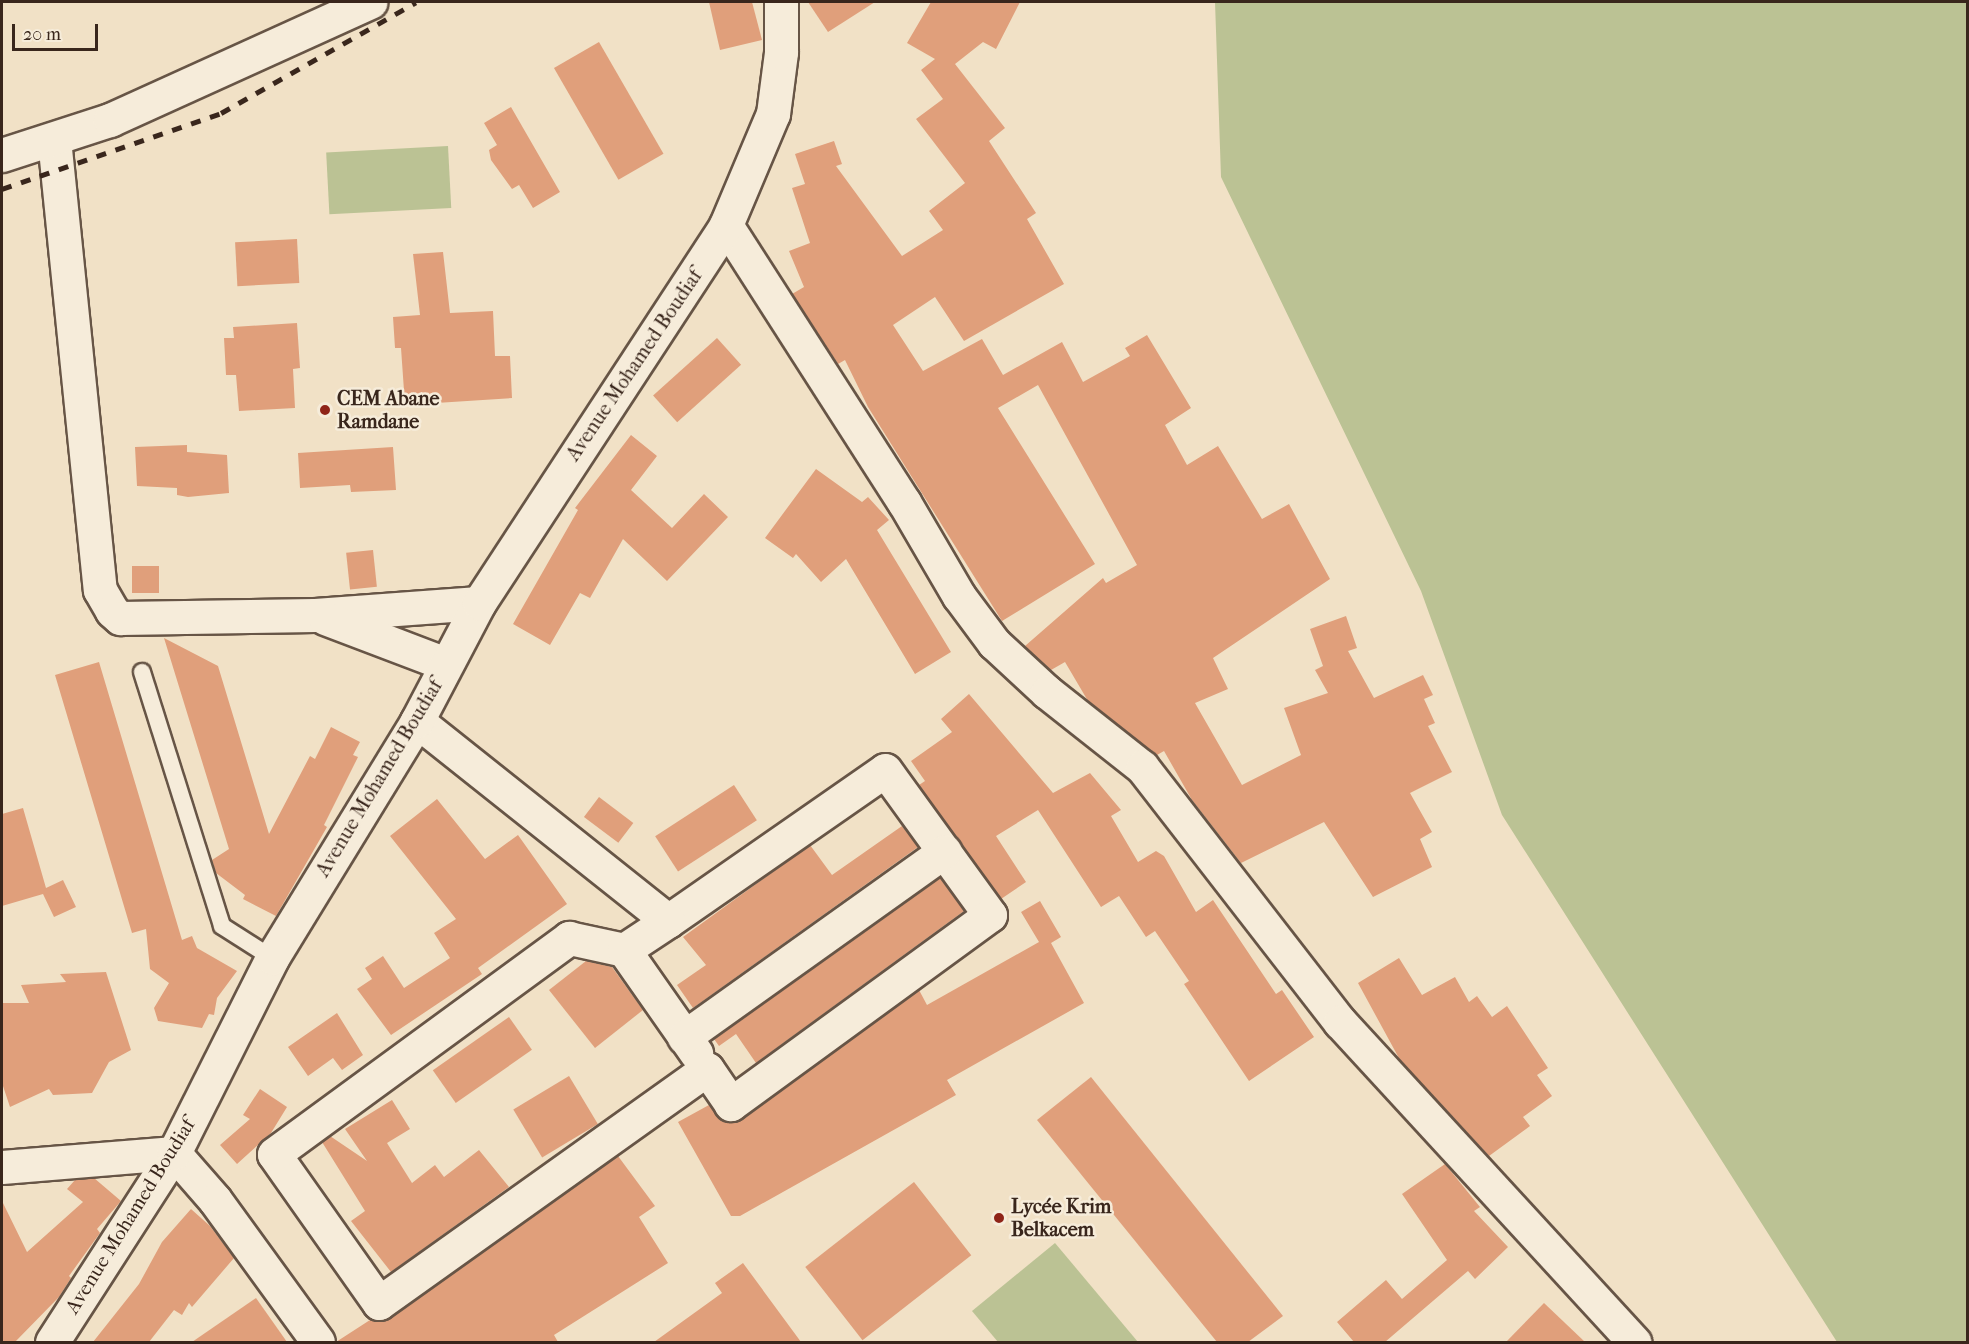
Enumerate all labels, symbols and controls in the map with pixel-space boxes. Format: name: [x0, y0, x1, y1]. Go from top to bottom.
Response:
scale bar: [15, 12, 100, 50]
text: 20 m: [23, 24, 61, 45]
street label: Avenue Mohamed Boudiaf: [561, 265, 707, 465]
place label: CEM Abane Ramdane: [337, 386, 439, 433]
marker: CEM Abane Ramdane: [318, 403, 332, 417]
street label: Avenue Mohamed Boudiaf: [311, 675, 447, 881]
street label: Avenue Mohamed Boudiaf: [60, 1114, 200, 1318]
place label: Lycée Krim Belkacem: [1011, 1194, 1111, 1241]
marker: Lycée Krim Belkacem: [992, 1211, 1006, 1225]

